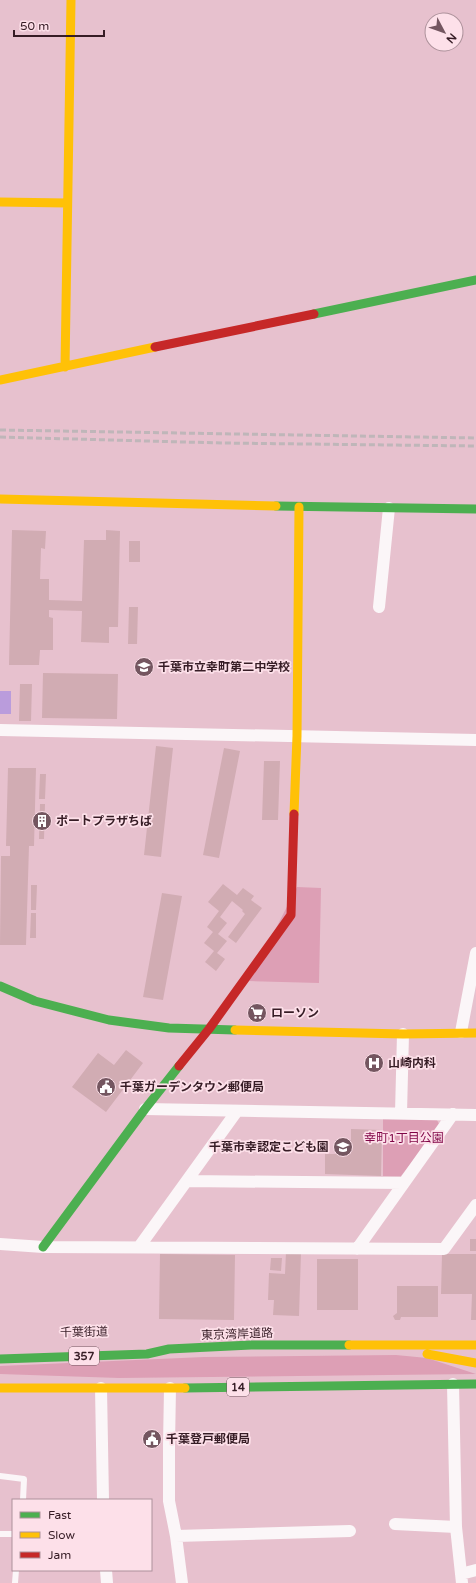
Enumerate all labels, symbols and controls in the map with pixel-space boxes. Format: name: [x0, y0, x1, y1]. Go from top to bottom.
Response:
scale bar: [14, 12, 104, 38]
north arrow: [424, 12, 464, 52]
text: 50 m: [20, 19, 49, 33]
text: N: [443, 31, 459, 46]
school or university icon: 千葉市立幸町第二中学校: [133, 656, 155, 678]
place label: 千葉市立幸町第二中学校: [158, 660, 290, 674]
building icon: ポートプラザちば: [31, 810, 53, 832]
place label: ポートプラザちば: [56, 814, 152, 828]
supermarket icon: ローソン: [246, 1002, 268, 1024]
place label: ローソン: [271, 1006, 319, 1020]
hospital icon: 山崎内科: [363, 1052, 385, 1074]
place label: 山崎内科: [388, 1056, 436, 1070]
public building icon: 千葉ガーデンタウン郵便局: [95, 1076, 117, 1098]
place label: 千葉ガーデンタウン郵便局: [120, 1080, 264, 1094]
park label: 幸町1丁目公園: [364, 1131, 444, 1145]
school or university icon: 千葉市幸認定こども園: [332, 1136, 354, 1158]
place label: 千葉市幸認定こども園: [209, 1140, 329, 1154]
street label: 千葉街道: [60, 1325, 108, 1339]
street label: 東京湾岸道路: [201, 1326, 273, 1342]
road number: 357: [69, 1347, 99, 1365]
road number: 14: [227, 1378, 249, 1396]
public building icon: 千葉登戸郵便局: [141, 1428, 163, 1450]
place label: 千葉登戸郵便局: [166, 1432, 250, 1446]
legend: [12, 1499, 152, 1571]
text: Fast: [48, 1508, 72, 1522]
text: Slow: [48, 1528, 75, 1542]
text: Jam: [48, 1548, 71, 1562]

